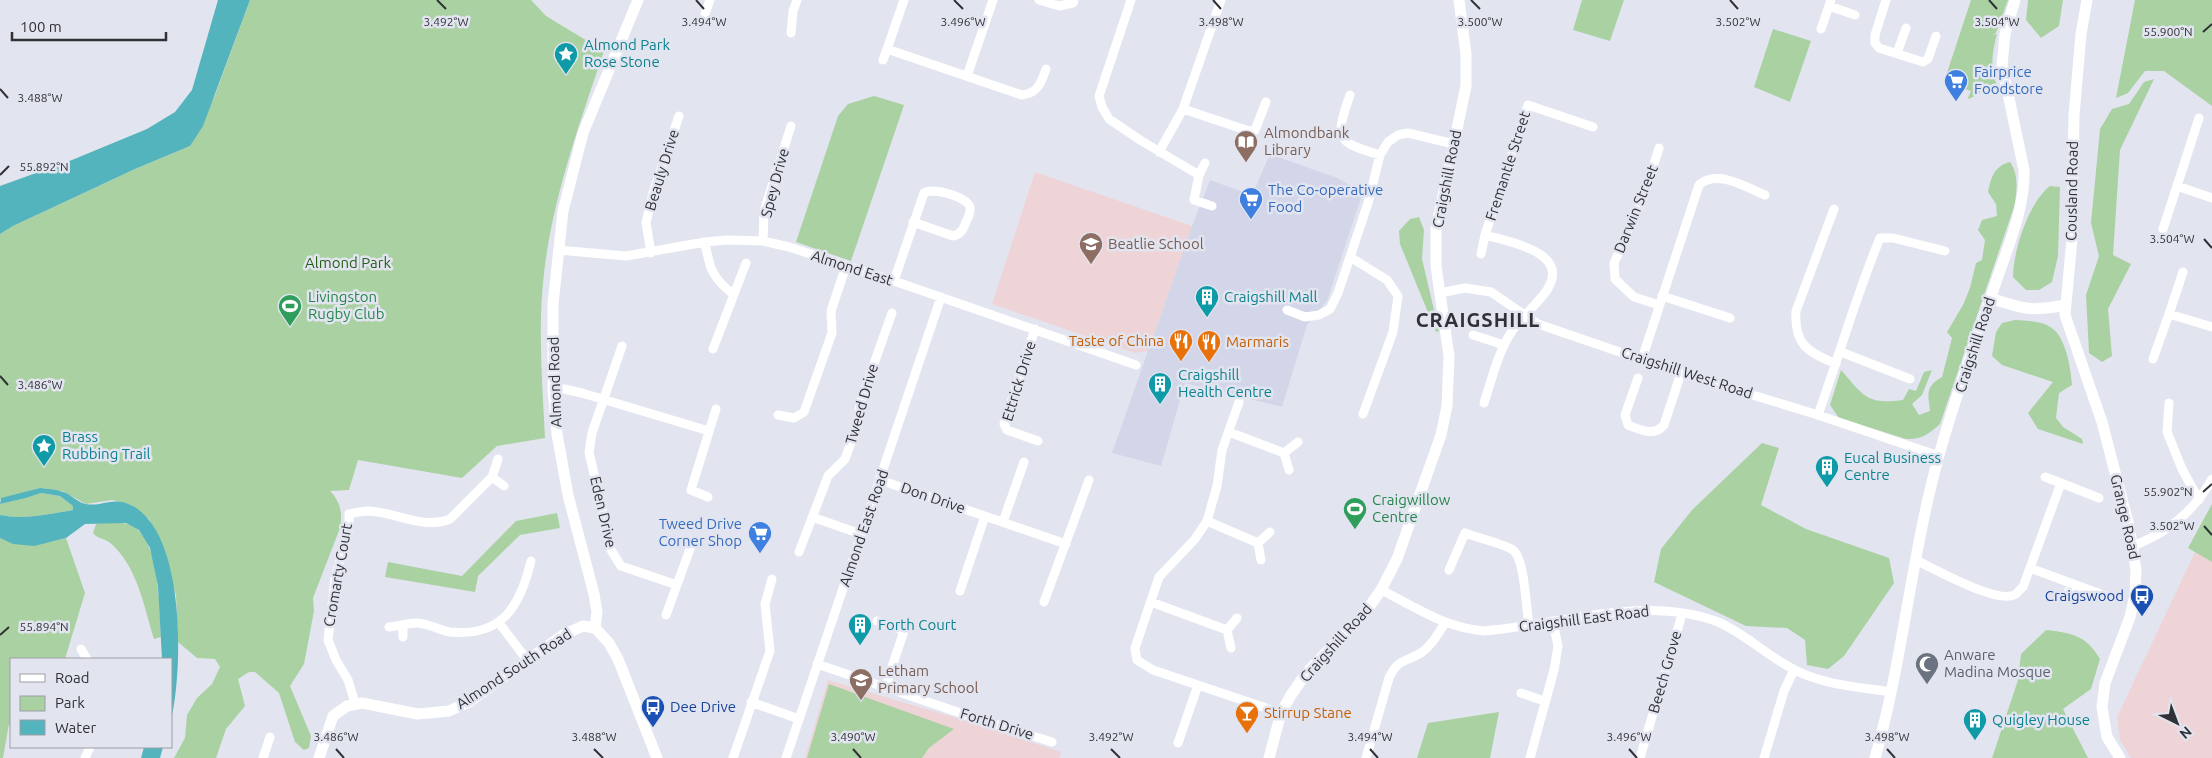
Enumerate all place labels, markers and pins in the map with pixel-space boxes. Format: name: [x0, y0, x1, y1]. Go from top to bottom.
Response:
place label: Almond Park Rose Stone: [584, 36, 670, 70]
place icon: Almond Park Rose Stone: [553, 41, 579, 75]
place label: Fairprice Foodstore: [1974, 63, 2043, 97]
supermarket icon: Fairprice Foodstore: [1943, 68, 1969, 102]
place label: Almondbank Library: [1264, 124, 1350, 158]
library icon: Almondbank Library: [1233, 129, 1259, 163]
place label: The Co-operative Food: [1268, 181, 1383, 215]
supermarket icon: The Co-operative Food: [1238, 186, 1264, 220]
school or university icon: Beatlie School: [1078, 231, 1104, 265]
place label: Beatlie School: [1108, 235, 1204, 252]
building icon: Craigshill Mall: [1194, 284, 1220, 318]
place label: Livingston Rugby Club: [308, 288, 384, 322]
place label: Craigshill Mall: [1224, 288, 1318, 305]
sports icon: Livingston Rugby Club: [277, 293, 303, 327]
restaurant icon: Taste of China: [1168, 328, 1194, 362]
restaurant icon: Marmaris: [1196, 329, 1222, 363]
place label: Taste of China: [1069, 332, 1164, 349]
place label: Marmaris: [1226, 333, 1289, 350]
place label: Craigshill Health Centre: [1178, 366, 1272, 400]
building icon: Craigshill Health Centre: [1147, 371, 1173, 405]
place label: Brass Rubbing Trail: [62, 428, 151, 462]
place icon: Brass Rubbing Trail: [31, 433, 57, 467]
place label: Eucal Business Centre: [1844, 449, 1941, 483]
building icon: Eucal Business Centre: [1814, 454, 1840, 488]
place label: Craigwillow Centre: [1372, 491, 1451, 525]
sports icon: Craigwillow Centre: [1342, 496, 1368, 530]
place label: Tweed Drive Corner Shop: [658, 515, 742, 549]
supermarket icon: Tweed Drive Corner Shop: [747, 520, 773, 554]
bus stop icon: Craigswood: [2129, 583, 2155, 617]
place label: Craigswood: [2045, 587, 2124, 604]
building icon: Forth Court: [847, 612, 873, 646]
place label: Forth Court: [878, 616, 956, 633]
place label: Anware Madina Mosque: [1944, 646, 2051, 680]
mosque icon: Anware Madina Mosque: [1914, 651, 1940, 685]
place label: Letham Primary School: [878, 662, 979, 696]
school or university icon: Letham Primary School: [848, 667, 874, 701]
bus stop icon: Dee Drive: [640, 694, 666, 728]
place label: Dee Drive: [670, 698, 736, 715]
bar icon: Stirrup Stane: [1234, 700, 1260, 734]
place label: Stirrup Stane: [1264, 704, 1352, 721]
building icon: Quigley House: [1962, 707, 1988, 741]
place label: Quigley House: [1992, 711, 2090, 728]

